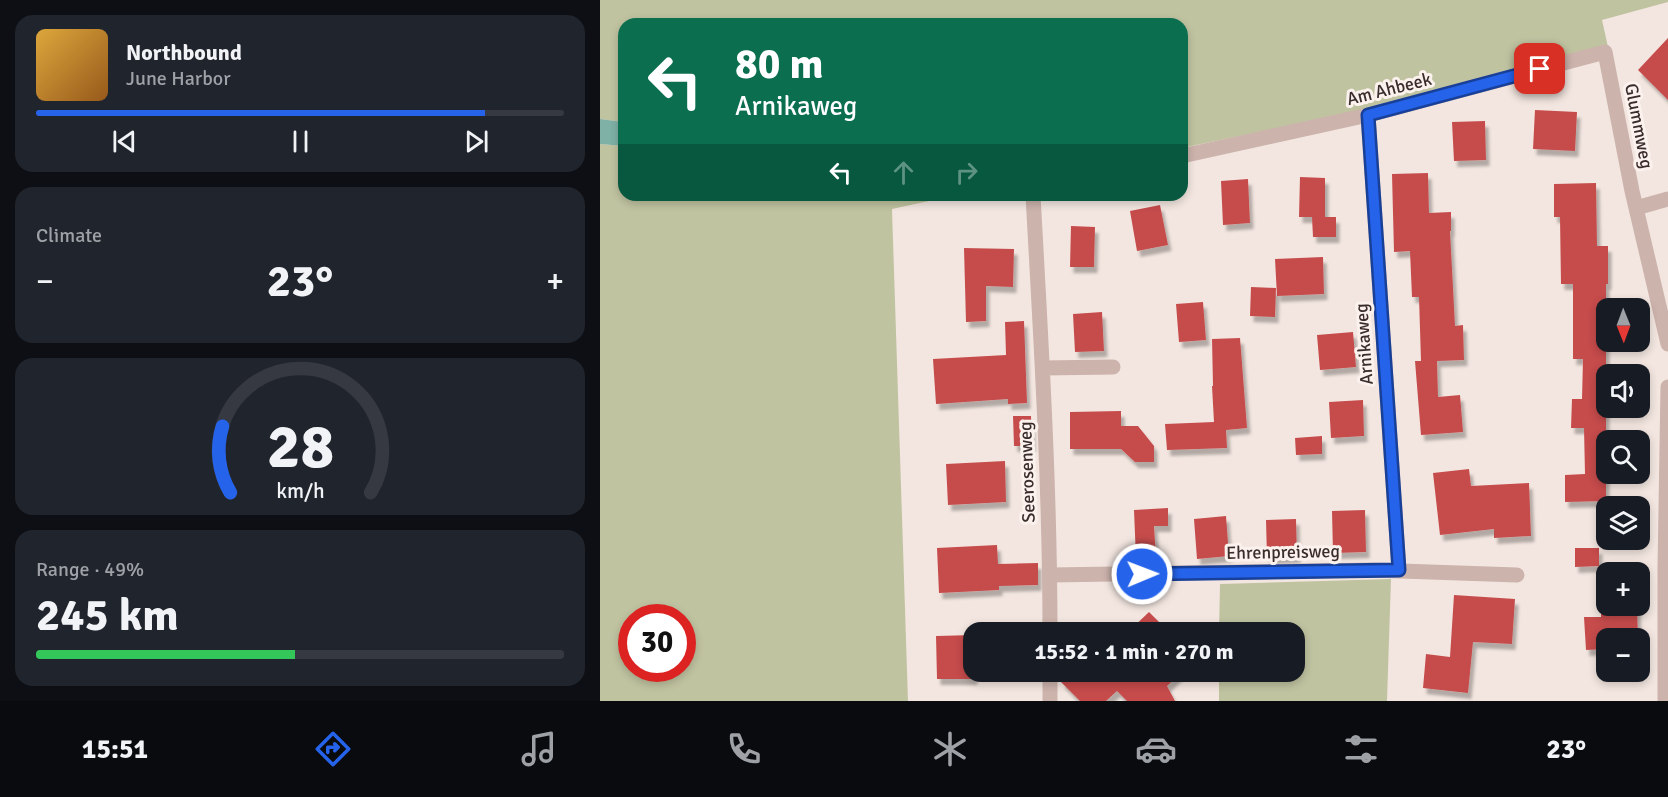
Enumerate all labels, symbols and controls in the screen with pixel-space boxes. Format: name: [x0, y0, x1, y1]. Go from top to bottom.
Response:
text: Northbound: [126, 39, 242, 66]
text: 80 m: [735, 39, 824, 90]
icon: left: [636, 42, 714, 120]
pin: [1514, 43, 1565, 94]
icon: arrive: [1523, 52, 1556, 85]
text: June Harbor: [126, 66, 231, 91]
street label: Am Ahbeek: [1344, 68, 1434, 110]
street label: Glummweg: [1620, 82, 1658, 170]
text: Arnikaweg: [735, 90, 857, 123]
icon: previous: [108, 125, 141, 158]
icon: pause: [284, 125, 317, 158]
icon: next: [460, 125, 493, 158]
icon: left: [824, 156, 857, 189]
icon: ahead: [887, 156, 920, 189]
icon: right: [950, 156, 983, 189]
text: Climate: [36, 223, 102, 248]
text: 23°: [267, 254, 333, 309]
text: −: [36, 261, 54, 302]
text: +: [546, 261, 564, 302]
north arrow: [1596, 298, 1650, 352]
map controls: [1596, 298, 1650, 682]
street label: Arnikaweg: [1350, 303, 1378, 385]
button: sound: [1596, 364, 1650, 418]
text: 28: [266, 408, 334, 485]
street label: Seerosenweg: [1014, 421, 1040, 523]
button: search: [1596, 430, 1650, 484]
text: km/h: [276, 479, 324, 505]
button: layers: [1596, 496, 1650, 550]
street label: Ehrenpreisweg: [1226, 540, 1340, 564]
position arrow: [1110, 542, 1174, 606]
text: Range · 49%: [36, 557, 144, 582]
button: +: [1596, 562, 1650, 616]
text: 245 km: [36, 588, 179, 643]
speed limit sign: 30: [618, 604, 696, 682]
button: −: [1596, 628, 1650, 682]
text: 15:52 · 1 min · 270 m: [1034, 638, 1234, 665]
icon: directions: [312, 728, 354, 770]
icon: music: [518, 728, 560, 770]
icon: phone: [723, 728, 765, 770]
icon: climate: [929, 728, 971, 770]
icon: car: [1135, 728, 1177, 770]
icon: filters: [1340, 728, 1382, 770]
text: 15:51: [82, 733, 148, 766]
text: 23°: [1546, 733, 1586, 766]

